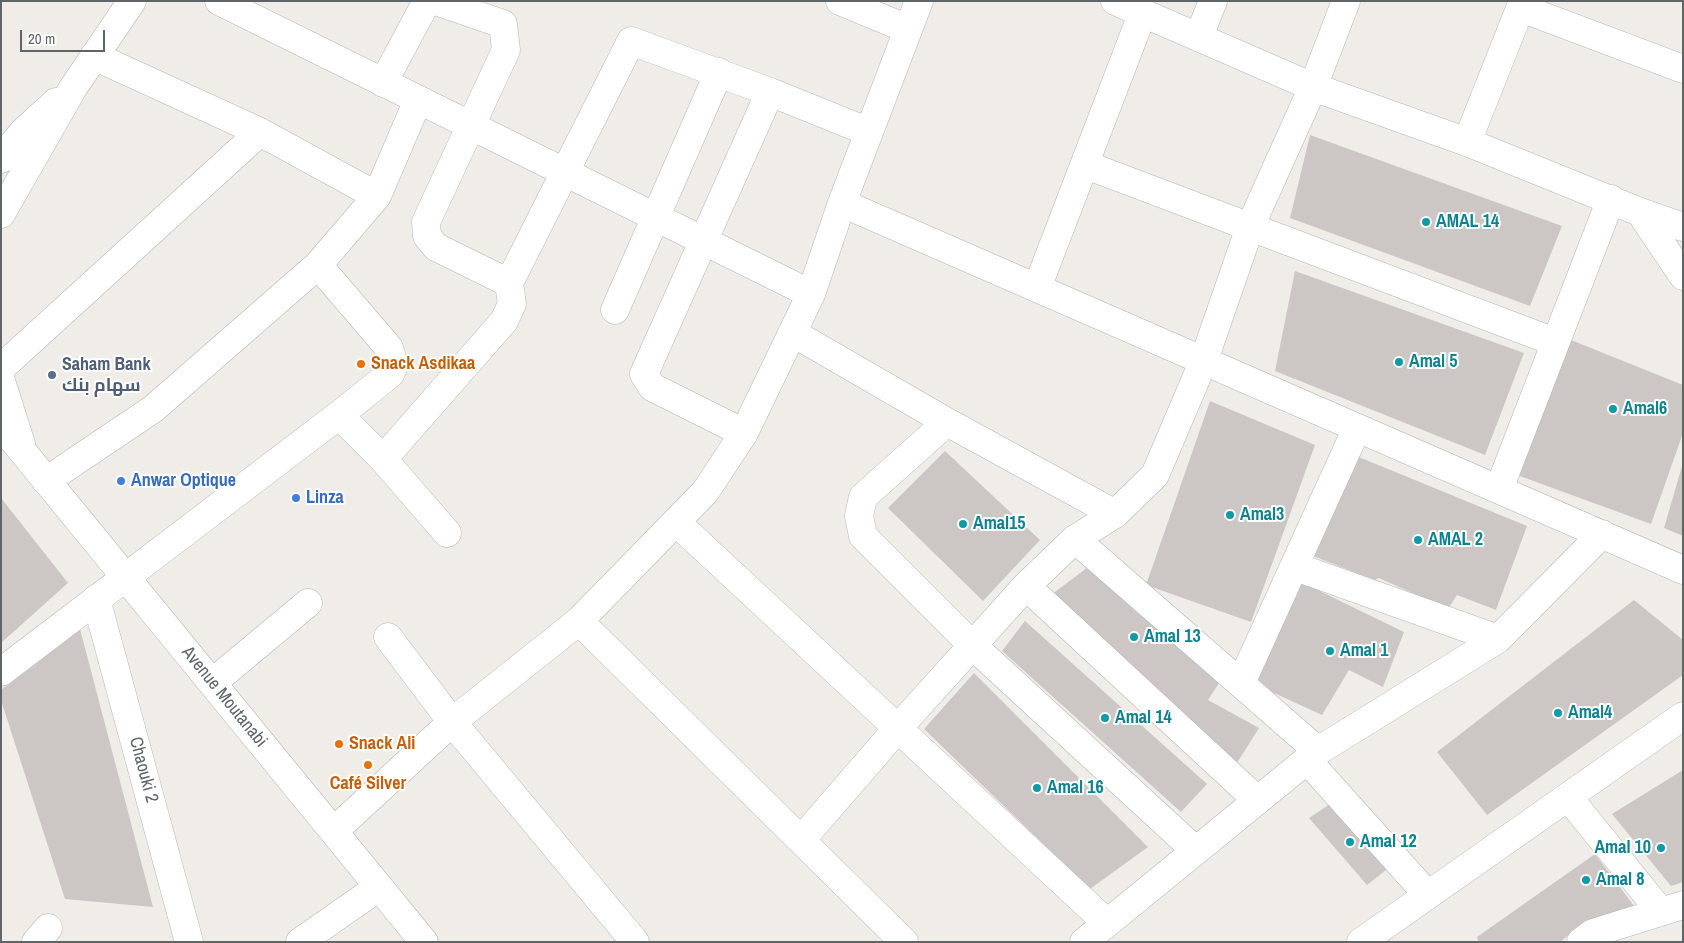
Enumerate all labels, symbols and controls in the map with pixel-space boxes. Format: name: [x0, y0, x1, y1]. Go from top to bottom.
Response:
scale bar: [22, 20, 108, 52]
text: 20 m: [28, 28, 55, 49]
place label: AMAL 14: [1436, 211, 1499, 233]
marker: AMAL 14: [1420, 216, 1432, 228]
place label: Amal 5: [1409, 351, 1457, 373]
place label: Snack Asdikaa: [371, 353, 475, 375]
place label: Saham Bank سهام بنك: [62, 354, 151, 396]
marker: Amal 5: [1393, 356, 1405, 368]
marker: Snack Asdikaa: [355, 358, 367, 370]
marker: Saham Bank سهام بنك: [46, 369, 58, 381]
place label: Amal6: [1623, 398, 1667, 420]
marker: Amal6: [1607, 403, 1619, 415]
place label: Anwar Optique: [131, 470, 236, 492]
marker: Anwar Optique: [115, 475, 127, 487]
place label: Linza: [306, 487, 344, 509]
marker: Linza: [290, 492, 302, 504]
place label: Amal3: [1240, 504, 1284, 526]
marker: Amal3: [1224, 509, 1236, 521]
place label: Amal15: [973, 513, 1026, 535]
marker: Amal15: [957, 518, 969, 530]
place label: AMAL 2: [1428, 529, 1483, 551]
marker: AMAL 2: [1412, 534, 1424, 546]
place label: Amal 13: [1144, 626, 1201, 648]
marker: Amal 13: [1128, 631, 1140, 643]
place label: Amal 1: [1340, 640, 1388, 662]
street label: Avenue Moutanabi: [177, 642, 271, 752]
marker: Amal 1: [1324, 645, 1336, 657]
place label: Amal4: [1568, 702, 1612, 724]
place label: Amal 14: [1115, 707, 1172, 729]
marker: Amal4: [1552, 707, 1564, 719]
marker: Amal 14: [1099, 712, 1111, 724]
place label: Snack Ali: [349, 733, 415, 755]
street label: Chaouki 2: [124, 735, 162, 805]
marker: Snack Ali: [333, 738, 345, 750]
marker: Café Silver: [362, 759, 374, 771]
place label: Café Silver: [330, 773, 406, 795]
place label: Amal 16: [1047, 777, 1104, 799]
marker: Amal 16: [1031, 782, 1043, 794]
place label: Amal 12: [1360, 831, 1417, 853]
marker: Amal 12: [1344, 836, 1356, 848]
place label: Amal 10: [1594, 837, 1651, 859]
marker: Amal 10: [1655, 842, 1667, 854]
place label: Amal 8: [1596, 869, 1644, 891]
marker: Amal 8: [1580, 874, 1592, 886]

